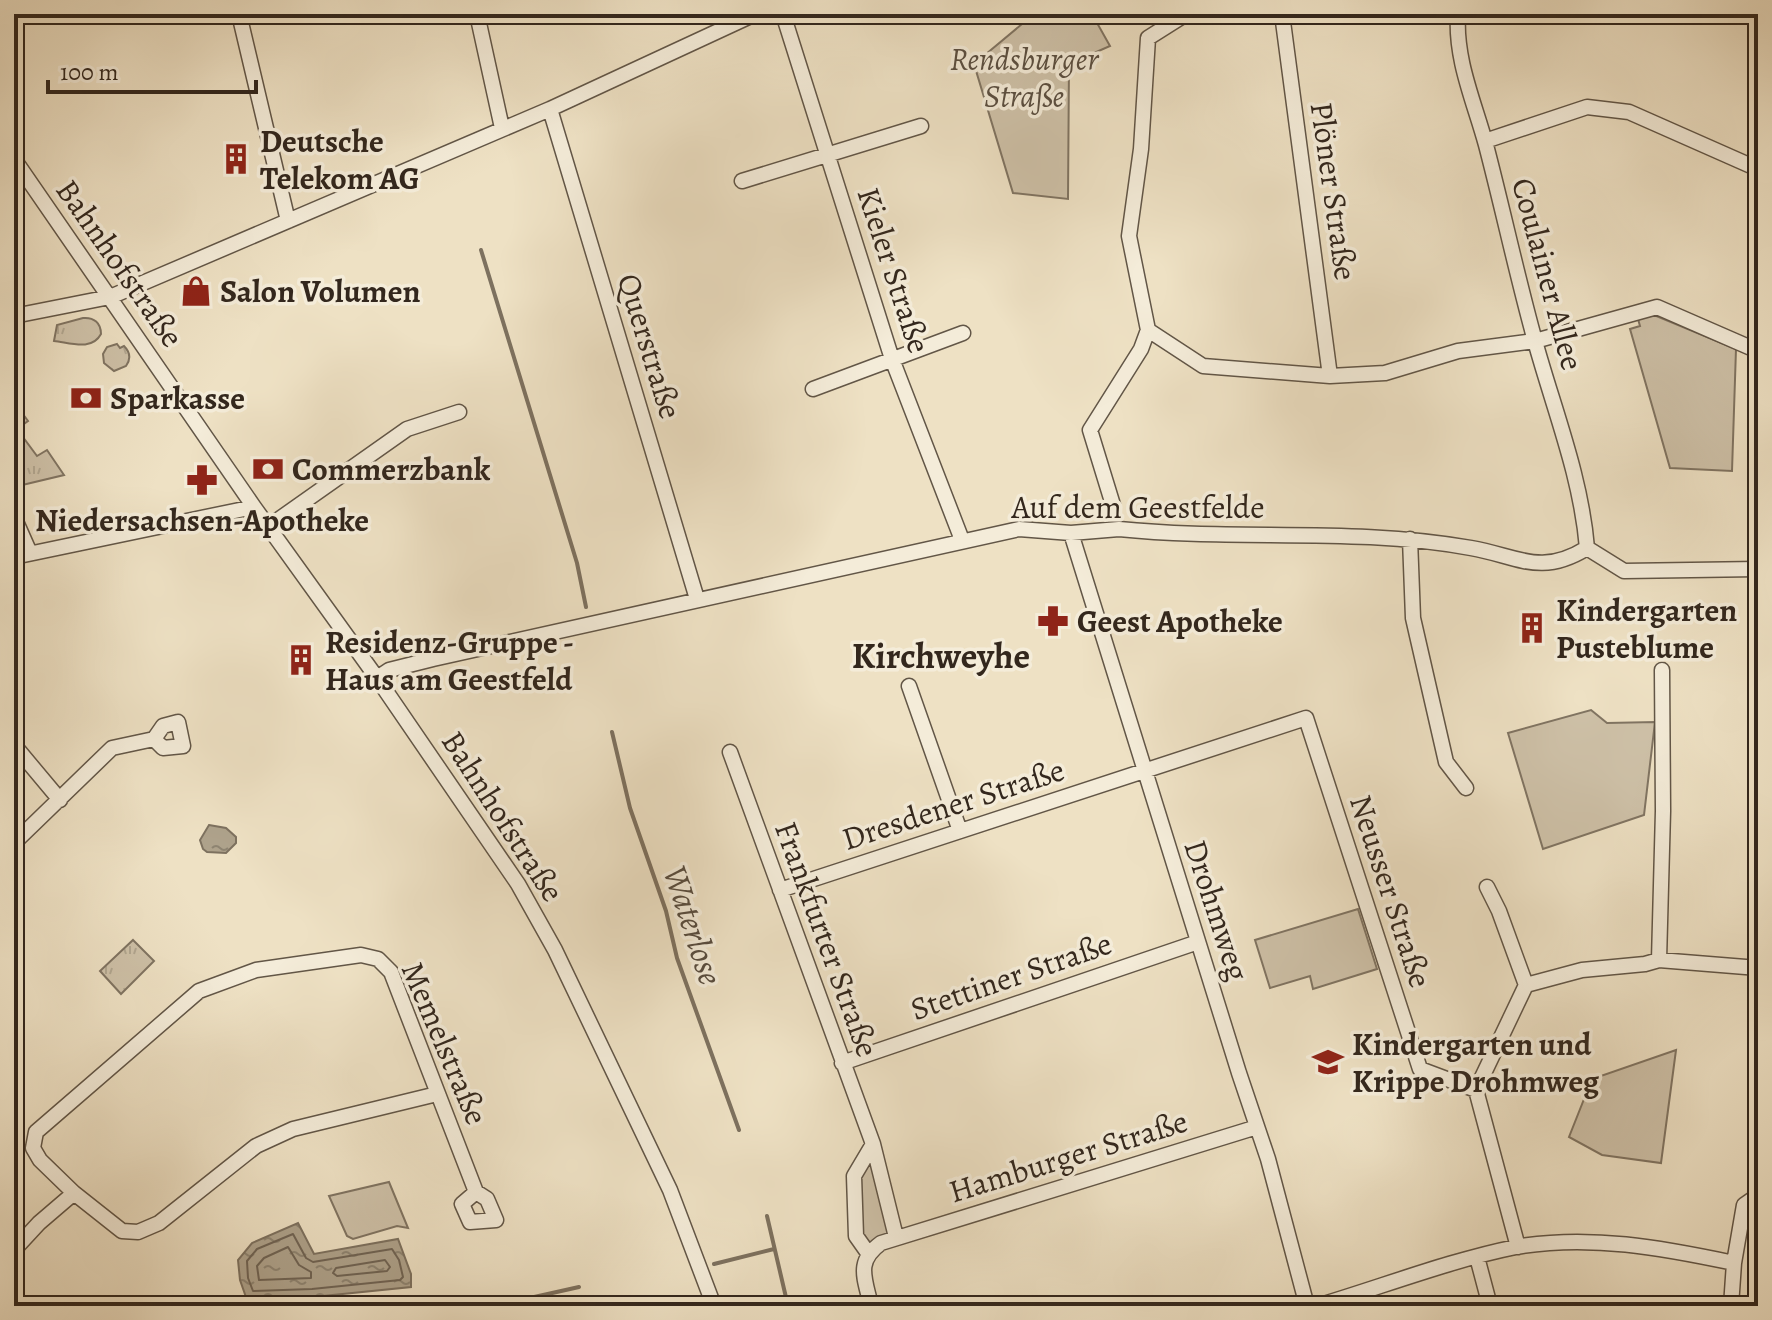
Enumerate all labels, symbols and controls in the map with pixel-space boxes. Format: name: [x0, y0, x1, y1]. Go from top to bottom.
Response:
park label: Rendsburger Straße: [950, 37, 1099, 118]
scale bar: [48, 44, 256, 94]
text: 100 m: [60, 56, 119, 88]
street label: Plöner Straße: [1300, 99, 1368, 283]
place label: Deutsche Telekom AG: [260, 119, 420, 200]
building icon: Deutsche Telekom AG: [219, 142, 253, 176]
street label: Bahnhofstraße: [46, 170, 194, 356]
street label: Coulainer Allee: [1501, 173, 1595, 375]
street label: Kieler Straße: [847, 181, 941, 359]
street label: Querstraße: [607, 268, 693, 424]
place label: Salon Volumen: [220, 269, 420, 313]
shop icon: Salon Volumen: [179, 274, 213, 308]
place label: Sparkasse: [110, 376, 245, 420]
bank icon: Sparkasse: [69, 381, 103, 415]
place label: Commerzbank: [292, 447, 491, 491]
bank icon: Commerzbank: [251, 452, 285, 486]
pharmacy icon: Niedersachsen-Apotheke: [185, 463, 219, 497]
street label: Auf dem Geestfelde: [1010, 485, 1265, 529]
place label: Niedersachsen-Apotheke: [35, 498, 369, 542]
place label: Kindergarten Pusteblume: [1556, 588, 1737, 669]
place label: Geest Apotheke: [1077, 599, 1283, 643]
pharmacy icon: Geest Apotheke: [1036, 604, 1070, 638]
building icon: Kindergarten Pusteblume: [1515, 611, 1549, 645]
place label: Residenz-Gruppe - Haus am Geestfeld: [325, 620, 574, 701]
district label: Kirchweyhe: [852, 631, 1030, 680]
building icon: Residenz-Gruppe - Haus am Geestfeld: [284, 643, 318, 677]
street label: Bahnhofstraße: [431, 722, 575, 910]
street label: Dresdener Straße: [836, 747, 1070, 861]
street label: Neusser Straße: [1339, 789, 1443, 993]
street label: Frankfurter Straße: [764, 815, 890, 1063]
street label: Drohmweg: [1174, 834, 1260, 986]
water label: Waterlose: [652, 859, 734, 991]
street label: Stettiner Straße: [905, 921, 1117, 1031]
street label: Memelstraße: [391, 955, 499, 1131]
place label: Kindergarten und Krippe Drohmweg: [1352, 1022, 1600, 1103]
school or university icon: Kindergarten und Krippe Drohmweg: [1311, 1045, 1345, 1079]
street label: Hamburger Straße: [943, 1099, 1193, 1213]

